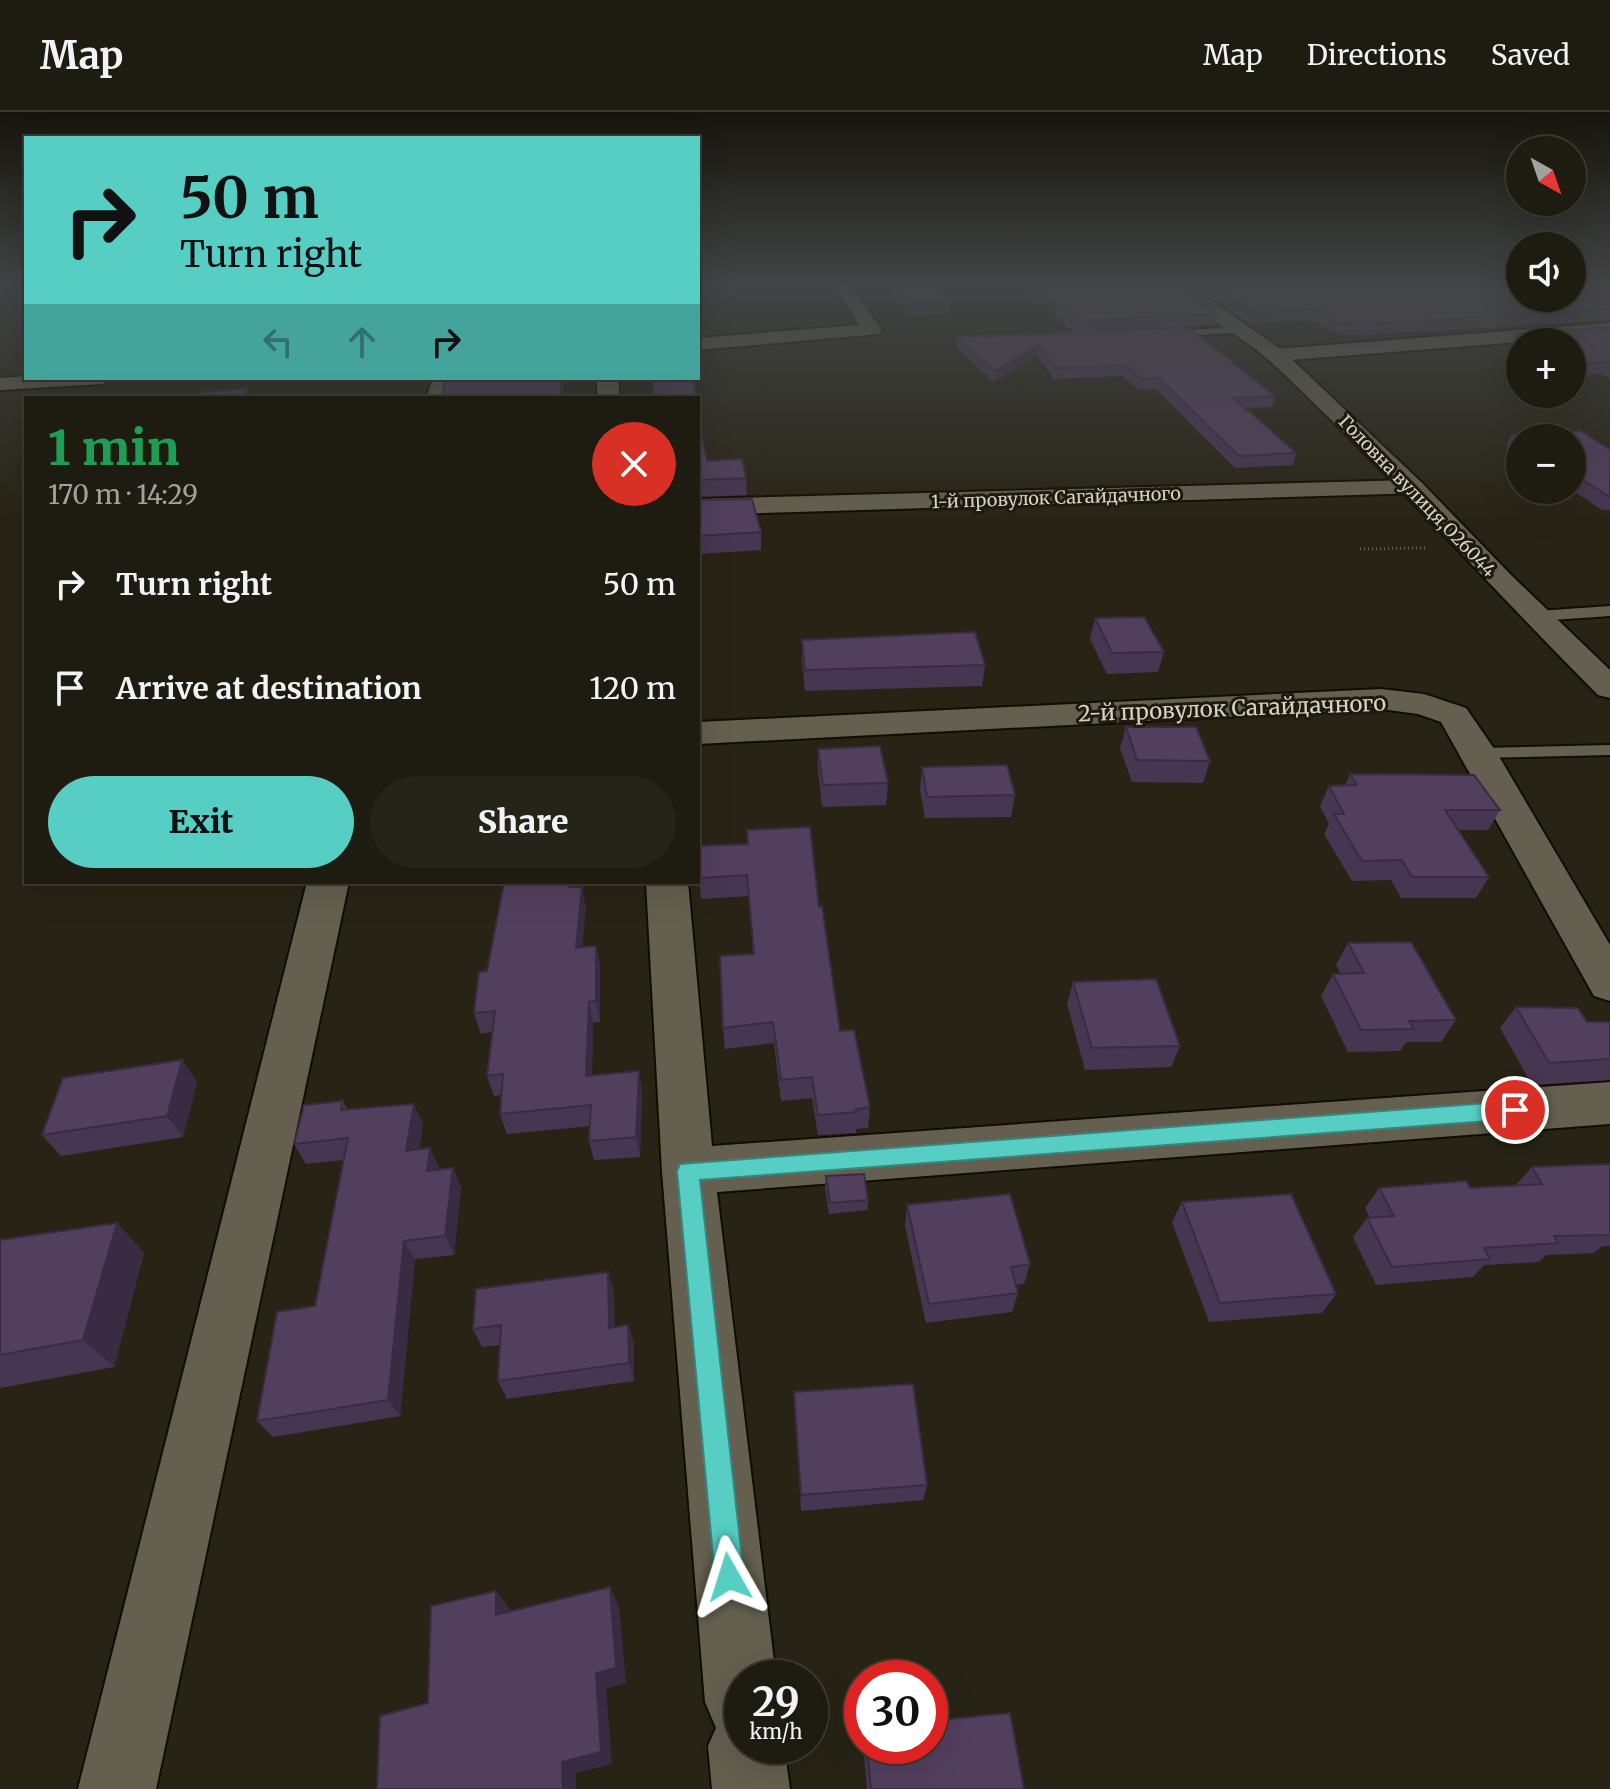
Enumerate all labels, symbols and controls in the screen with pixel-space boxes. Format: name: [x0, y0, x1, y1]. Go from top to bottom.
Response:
text: Map: [40, 32, 124, 79]
text: Map: [1203, 37, 1263, 73]
text: Directions: [1307, 37, 1447, 73]
text: Saved: [1491, 37, 1570, 73]
north arrow: [1506, 136, 1586, 216]
map controls: [1506, 136, 1586, 504]
text: 50 m: [180, 163, 319, 233]
icon: right: [48, 168, 152, 272]
text: Turn right: [180, 232, 362, 277]
button: sound: [1506, 232, 1586, 312]
icon: left: [256, 320, 300, 364]
icon: ahead: [340, 320, 384, 364]
icon: right: [424, 320, 468, 364]
button: +: [1506, 328, 1586, 408]
street label: Головна вулиця,О26044: [1334, 410, 1501, 582]
text: 1 min: [48, 418, 180, 478]
button: close: [592, 422, 676, 506]
button: −: [1506, 424, 1586, 504]
text: 170 m · 14:29: [48, 478, 198, 511]
street label: 1-й провулок Сагайдачного: [931, 482, 1181, 513]
icon: right: [48, 562, 92, 606]
text: Turn right: [116, 565, 272, 603]
text: 50 m: [603, 565, 676, 603]
icon: arrive: [48, 666, 92, 710]
text: Arrive at destination: [116, 669, 422, 707]
text: 120 m: [589, 669, 676, 707]
street label: 2-й провулок Сагайдачного: [1077, 689, 1387, 727]
button: Exit: [48, 776, 354, 868]
button: Share: [370, 776, 676, 868]
pin: [1481, 1076, 1549, 1144]
icon: arrive: [1493, 1088, 1537, 1132]
position arrow: [687, 1535, 771, 1619]
speed limit sign: 30: [844, 1660, 948, 1764]
text: 29: [752, 1677, 800, 1727]
text: km/h: [750, 1719, 802, 1744]

